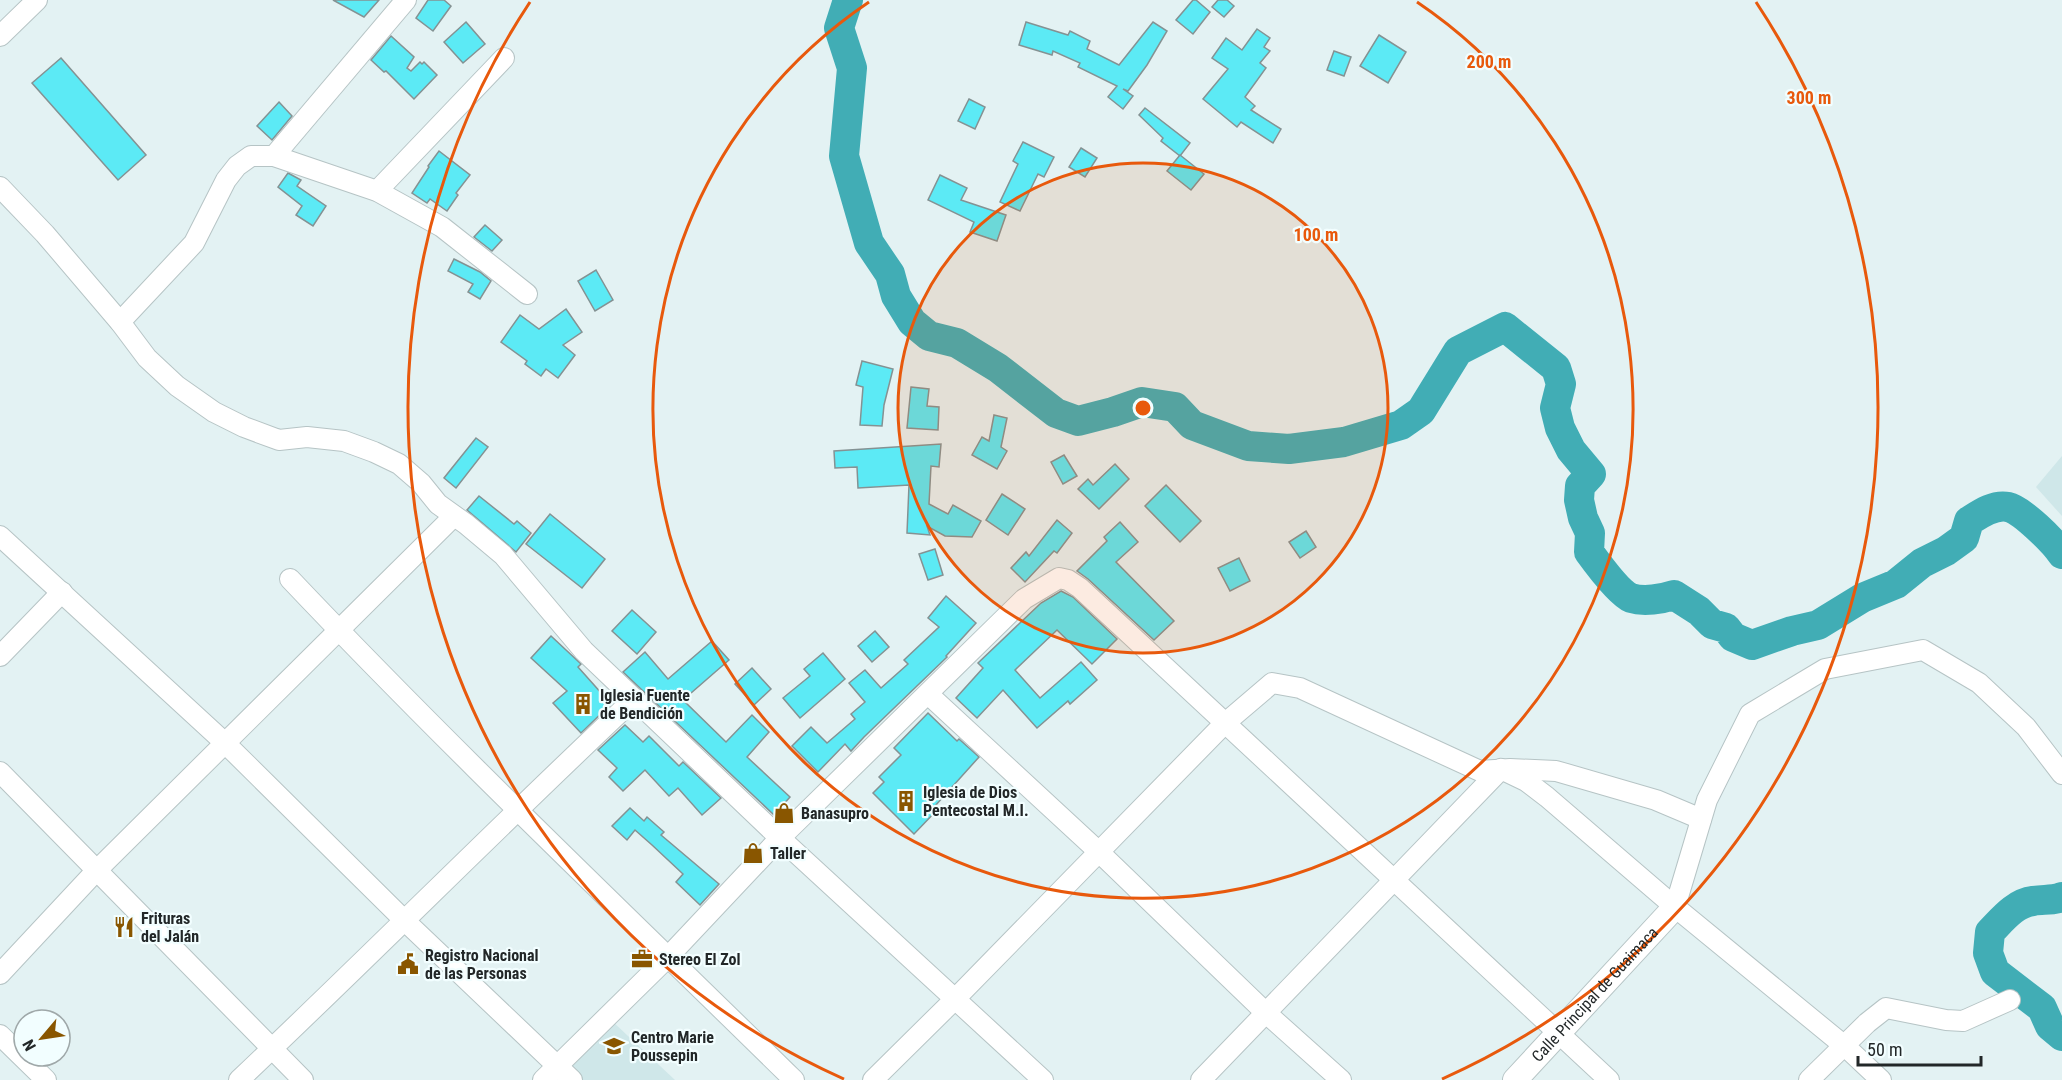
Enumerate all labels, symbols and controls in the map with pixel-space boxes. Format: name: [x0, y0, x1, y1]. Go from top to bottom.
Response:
text: 200 m: [1467, 51, 1511, 72]
text: 300 m: [1787, 87, 1831, 108]
text: 100 m: [1294, 224, 1338, 245]
centre of rings: [1133, 398, 1153, 418]
place label: Iglesia Fuente de Bendición: [600, 686, 690, 723]
building icon: Iglesia Fuente de Bendición: [571, 692, 595, 716]
place label: Iglesia de Dios Pentecostal M.I.: [923, 783, 1029, 820]
building icon: Iglesia de Dios Pentecostal M.I.: [894, 789, 918, 813]
shop icon: Banasupro: [772, 801, 796, 825]
place label: Banasupro: [801, 804, 869, 823]
shop icon: Taller: [741, 841, 765, 865]
place label: Taller: [770, 844, 806, 863]
place label: Frituras del Jalán: [141, 909, 199, 946]
restaurant icon: Frituras del Jalán: [112, 915, 136, 939]
street label: Calle Principal de Guaimaca: [1528, 923, 1662, 1066]
place label: Registro Nacional de las Personas: [425, 946, 539, 983]
office icon: Stereo El Zol: [630, 947, 654, 971]
place label: Stereo El Zol: [659, 950, 741, 969]
public building icon: Registro Nacional de las Personas: [396, 952, 420, 976]
north arrow: [12, 1008, 72, 1068]
place label: Centro Marie Poussepin: [631, 1028, 714, 1065]
scale bar: [1858, 1029, 1981, 1067]
school or university icon: Centro Marie Poussepin: [602, 1034, 626, 1058]
text: N: [19, 1036, 40, 1054]
text: 50 m: [1867, 1039, 1902, 1060]

